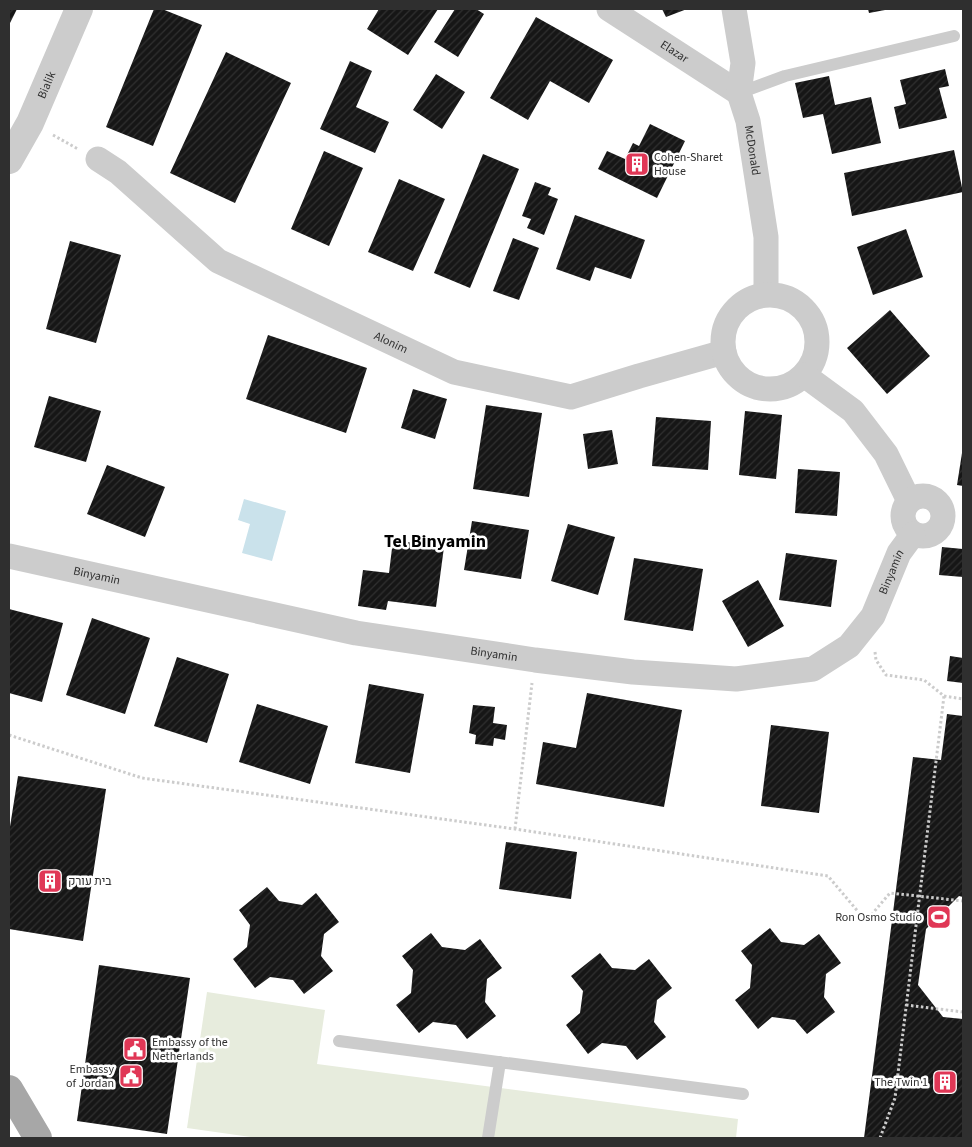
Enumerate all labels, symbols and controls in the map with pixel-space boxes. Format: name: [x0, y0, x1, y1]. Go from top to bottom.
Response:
street label: Elazar: [657, 36, 692, 68]
street label: Bialik: [33, 69, 60, 101]
street label: McDonald: [740, 124, 764, 177]
place label: Cohen-Sharet House: [654, 149, 723, 180]
building icon: Cohen-Sharet House: [624, 151, 650, 177]
street label: Alonim: [371, 328, 411, 358]
district label: Tel Binyamin: [384, 529, 486, 554]
street label: Binyamin: [875, 546, 908, 597]
street label: Binyamin: [72, 563, 122, 589]
street label: Binyamin: [469, 642, 519, 666]
building icon: בית עורק: [37, 868, 63, 894]
place label: בית עורק: [68, 873, 112, 890]
sports icon: Ron Osmo Studio: [926, 904, 952, 930]
place label: Ron Osmo Studio: [835, 909, 922, 926]
place label: Embassy of the Netherlands: [152, 1034, 228, 1065]
public building icon: Embassy of the Netherlands: [122, 1036, 148, 1062]
place label: Embassy of Jordan: [66, 1061, 114, 1092]
public building icon: Embassy of Jordan: [118, 1063, 144, 1089]
building icon: The Twin 1: [932, 1069, 958, 1095]
place label: The Twin 1: [874, 1074, 928, 1091]

